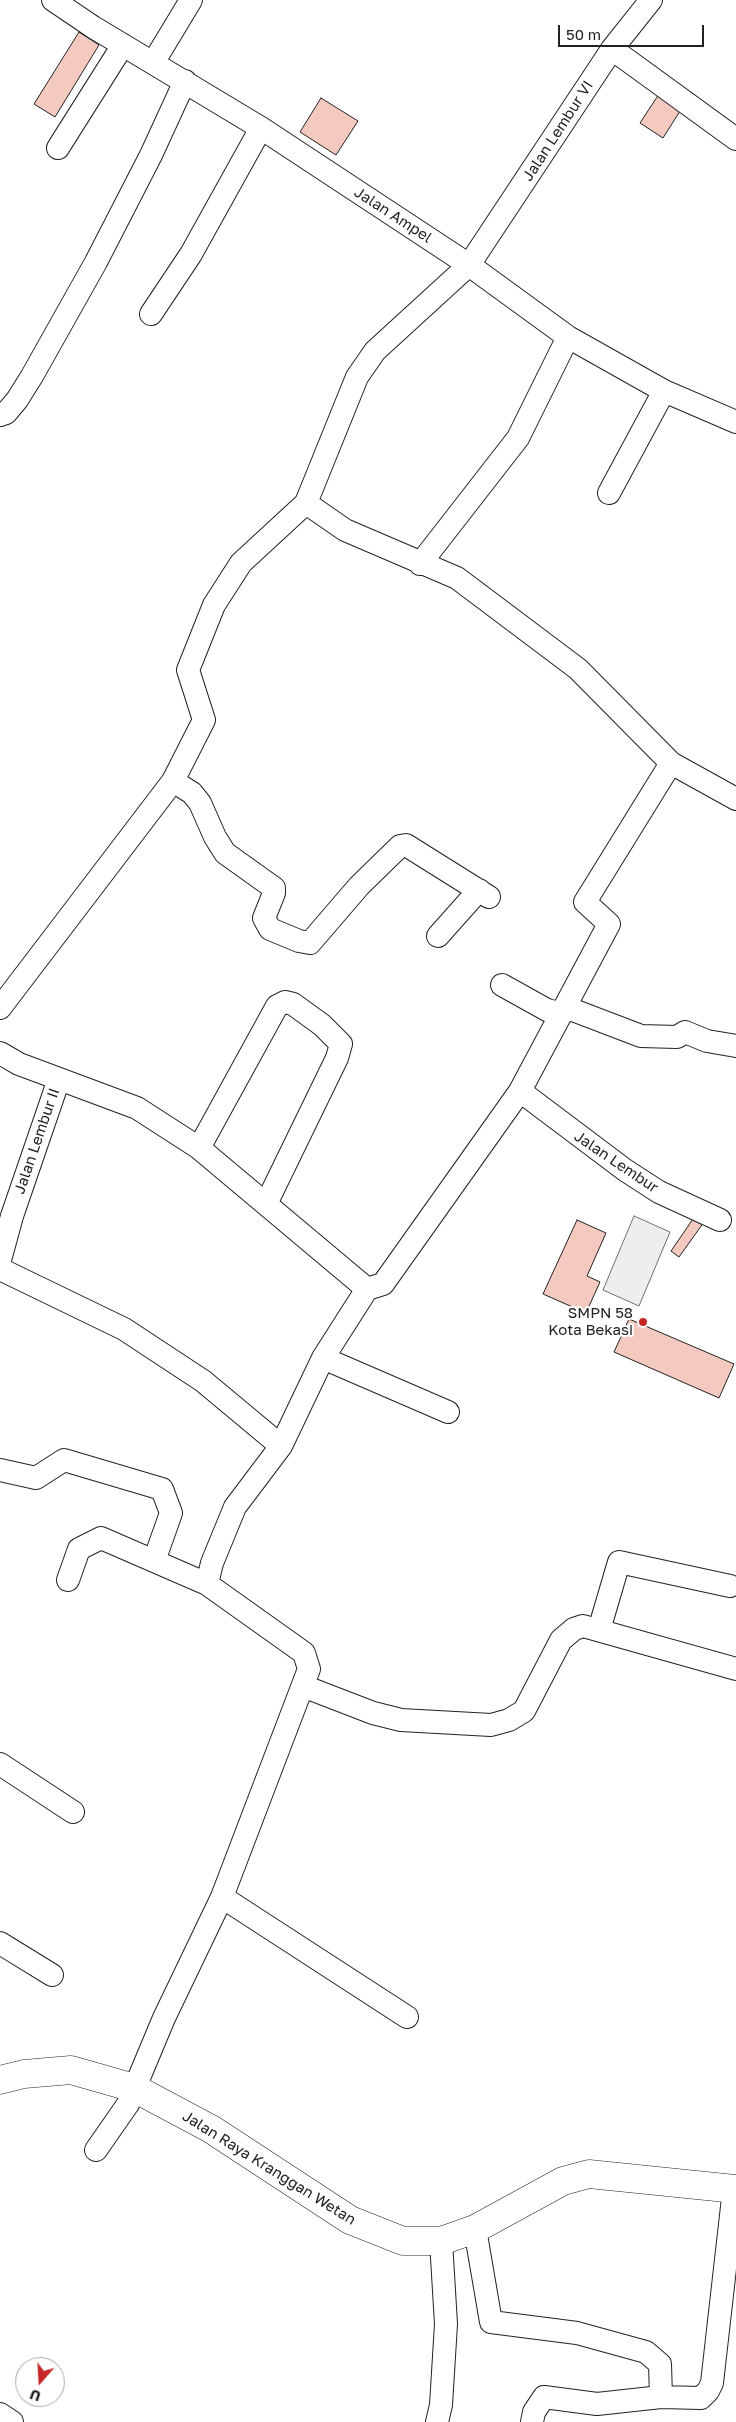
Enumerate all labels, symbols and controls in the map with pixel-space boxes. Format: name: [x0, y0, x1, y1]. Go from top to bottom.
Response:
scale bar: [561, 15, 707, 47]
text: 50 m: [566, 25, 601, 43]
street label: Jalan Lembur VI: [519, 77, 597, 185]
street label: Jalan Ampel: [351, 183, 435, 247]
street label: Jalan Lembur II: [10, 1086, 64, 1196]
street label: Jalan Lembur: [571, 1127, 661, 1197]
place label: SMPN 58 Kota Bekasi: [548, 1304, 633, 1339]
marker: SMPN 58 Kota Bekasi: [637, 1316, 649, 1328]
street label: Jalan Raya Kranggan Wetan: [179, 2107, 359, 2229]
north arrow: [15, 2357, 65, 2407]
text: U: [28, 2386, 43, 2405]

